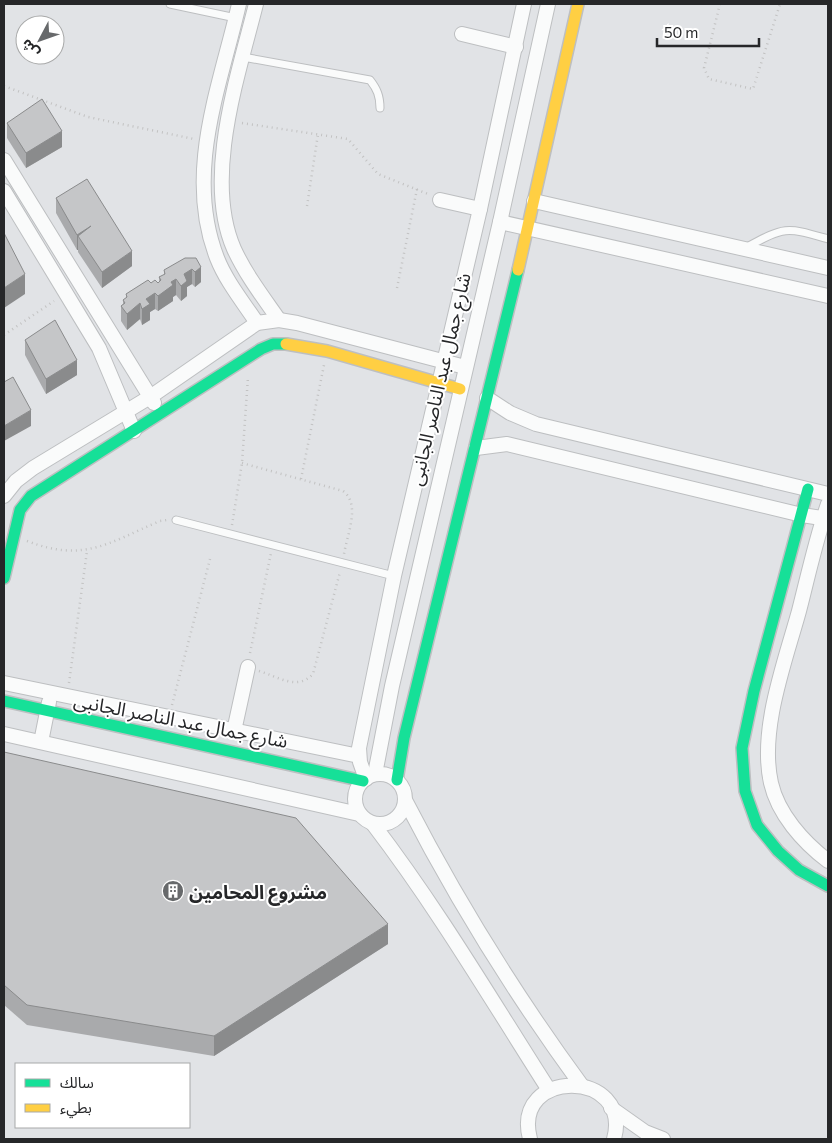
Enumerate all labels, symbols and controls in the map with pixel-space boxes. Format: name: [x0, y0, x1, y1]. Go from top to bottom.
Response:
north arrow: [15, 15, 65, 65]
scale bar: [657, 15, 760, 47]
text: 50 m: [664, 23, 698, 41]
text: ش: [17, 36, 43, 62]
street label: شارع جمال عبد الناصر الجانبى: [403, 270, 478, 488]
street label: شارع جمال عبد الناصر الجانبى: [71, 688, 290, 755]
building icon: مشروع المحامين: [161, 879, 185, 903]
place label: مشروع المحامين: [189, 880, 327, 906]
legend: [15, 1063, 190, 1128]
text: سالك: [60, 1073, 94, 1091]
text: بطيء: [60, 1098, 92, 1119]

